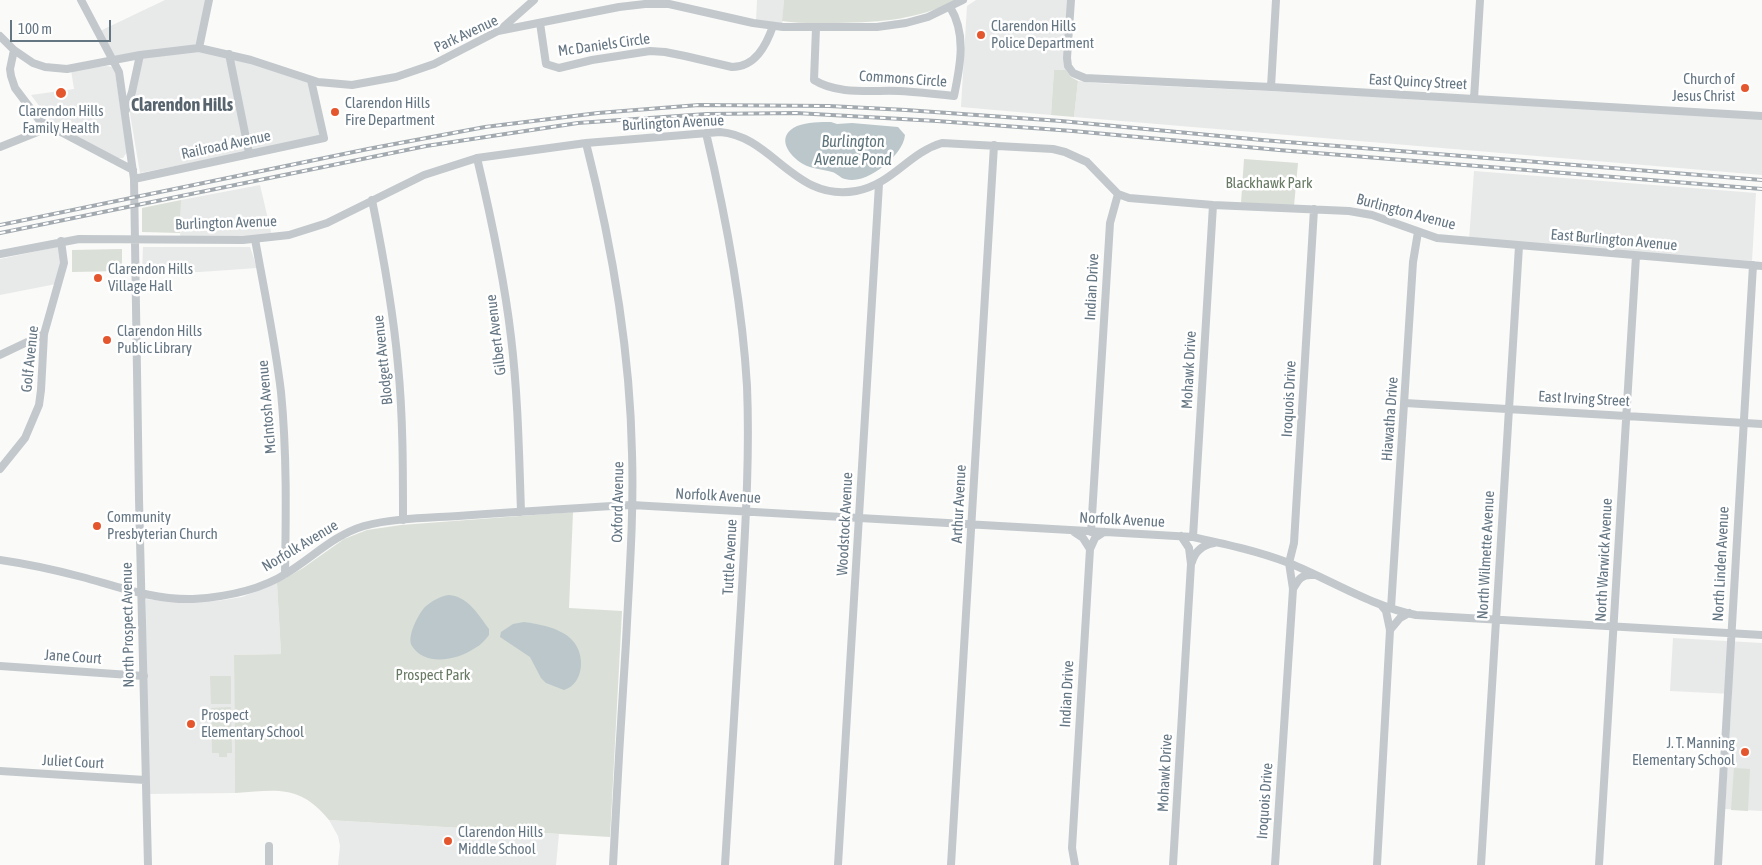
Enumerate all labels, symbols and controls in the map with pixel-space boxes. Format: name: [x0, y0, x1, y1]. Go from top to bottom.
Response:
scale bar: [12, 10, 114, 42]
street label: Park Avenue: [431, 11, 501, 57]
place label: Clarendon Hills Police Department: [991, 17, 1094, 52]
text: 100 m: [18, 20, 52, 37]
marker: Clarendon Hills Police Department: [975, 29, 987, 41]
street label: Mc Daniels Circle: [557, 30, 651, 60]
street label: Commons Circle: [859, 67, 947, 91]
street label: East Quincy Street: [1368, 70, 1468, 94]
place label: Church of Jesus Christ: [1672, 70, 1735, 105]
marker: Church of Jesus Christ: [1739, 82, 1751, 94]
marker: Clarendon Hills Family Health: [54, 86, 68, 100]
district label: Clarendon Hills: [131, 94, 233, 116]
place label: Clarendon Hills Fire Department: [345, 94, 435, 129]
place label: Clarendon Hills Family Health: [18, 102, 104, 137]
marker: Clarendon Hills Fire Department: [329, 106, 341, 118]
street label: Burlington Avenue: [622, 111, 724, 135]
street label: Railroad Avenue: [180, 127, 272, 163]
water label: Burlington Avenue Pond: [814, 132, 892, 170]
park label: Blackhawk Park: [1225, 174, 1313, 192]
street label: Burlington Avenue: [1354, 190, 1458, 234]
street label: Burlington Avenue: [175, 212, 277, 234]
street label: East Burlington Avenue: [1550, 225, 1678, 255]
street label: Indian Drive: [1081, 253, 1103, 321]
place label: Clarendon Hills Village Hall: [108, 260, 193, 295]
marker: Clarendon Hills Village Hall: [92, 272, 104, 284]
street label: Gilbert Avenue: [482, 293, 510, 377]
street label: Blodgett Avenue: [369, 314, 397, 406]
place label: Clarendon Hills Public Library: [117, 322, 202, 357]
street label: Golf Avenue: [18, 325, 42, 393]
street label: Mohawk Drive: [1178, 331, 1200, 409]
marker: Clarendon Hills Public Library: [101, 334, 113, 346]
street label: McIntosh Avenue: [254, 359, 280, 455]
street label: Iroquois Drive: [1278, 360, 1300, 438]
street label: Hiawatha Drive: [1378, 376, 1402, 462]
street label: East Irving Street: [1538, 388, 1630, 410]
street label: Oxford Avenue: [608, 461, 628, 543]
street label: Arthur Avenue: [948, 464, 970, 544]
street label: Woodstock Avenue: [833, 472, 857, 576]
street label: Norfolk Avenue: [675, 485, 761, 507]
street label: North Wilmette Avenue: [1474, 490, 1498, 620]
street label: North Warwick Avenue: [1592, 498, 1616, 622]
street label: North Linden Avenue: [1709, 506, 1733, 622]
place label: Community Presbyterian Church: [107, 508, 218, 543]
street label: Norfolk Avenue: [1079, 509, 1165, 531]
street label: Norfolk Avenue: [259, 516, 341, 576]
street label: Tuttle Avenue: [719, 519, 741, 595]
marker: Community Presbyterian Church: [91, 520, 103, 532]
street label: North Prospect Avenue: [118, 562, 138, 688]
street label: Jane Court: [44, 646, 102, 668]
street label: Indian Drive: [1056, 660, 1078, 728]
park label: Prospect Park: [396, 666, 470, 684]
place label: Prospect Elementary School: [201, 706, 304, 741]
marker: Prospect Elementary School: [185, 718, 197, 730]
street label: Mohawk Drive: [1154, 734, 1176, 812]
place label: J. T. Manning Elementary School: [1632, 734, 1735, 769]
marker: J. T. Manning Elementary School: [1739, 746, 1751, 758]
street label: Juliet Court: [41, 751, 105, 773]
street label: Iroquois Drive: [1253, 762, 1277, 840]
place label: Clarendon Hills Middle School: [458, 823, 543, 858]
marker: Clarendon Hills Middle School: [442, 835, 454, 847]

